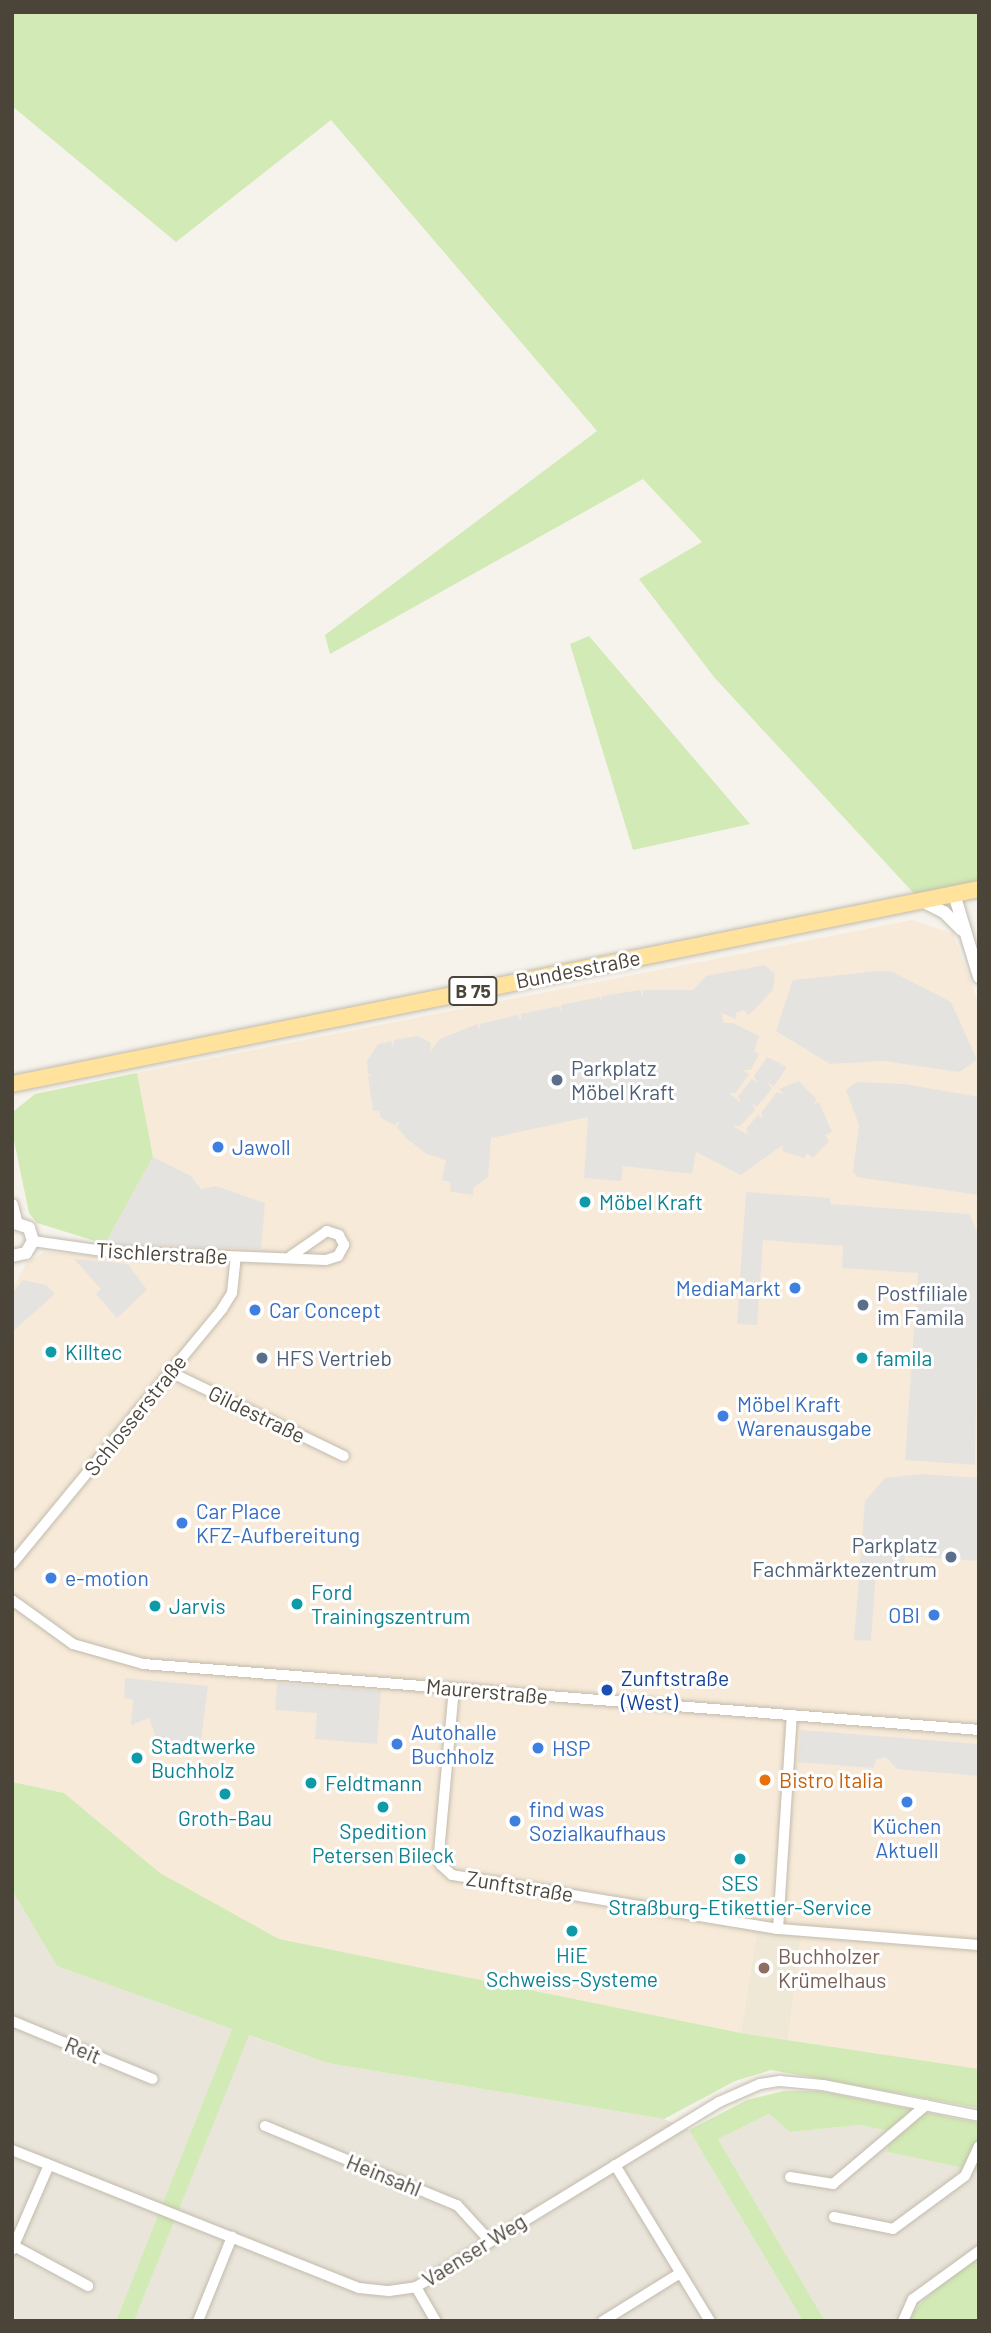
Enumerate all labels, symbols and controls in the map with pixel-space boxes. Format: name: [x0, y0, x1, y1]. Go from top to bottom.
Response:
street label: Bundesstraße: [514, 945, 642, 993]
road number: B 75: [447, 976, 499, 1007]
place label: Parkplatz Möbel Kraft: [571, 1055, 675, 1105]
marker: Parkplatz Möbel Kraft: [549, 1072, 565, 1088]
place label: Jawoll: [232, 1134, 291, 1160]
marker: Jawoll: [210, 1139, 226, 1155]
place label: Möbel Kraft: [599, 1189, 703, 1215]
marker: Möbel Kraft: [577, 1194, 593, 1210]
street label: Tischlerstraße: [95, 1237, 229, 1269]
place label: MediaMarkt: [676, 1275, 781, 1301]
marker: MediaMarkt: [787, 1280, 803, 1296]
place label: Postfiliale im Famila: [877, 1280, 968, 1330]
place label: Car Concept: [269, 1297, 381, 1323]
marker: Postfiliale im Famila: [855, 1297, 871, 1313]
marker: Car Concept: [247, 1302, 263, 1318]
place label: Killtec: [65, 1339, 122, 1365]
marker: Killtec: [43, 1344, 59, 1360]
place label: HFS Vertrieb: [276, 1345, 392, 1371]
place label: famila: [876, 1345, 932, 1371]
street label: Schlosserstraße: [79, 1349, 191, 1481]
marker: HFS Vertrieb: [254, 1350, 270, 1366]
marker: famila: [854, 1350, 870, 1366]
street label: Gildestraße: [205, 1380, 309, 1448]
place label: Möbel Kraft Warenausgabe: [737, 1391, 872, 1441]
marker: Möbel Kraft Warenausgabe: [715, 1408, 731, 1424]
place label: Car Place KFZ-Aufbereitung: [196, 1498, 360, 1548]
marker: Car Place KFZ-Aufbereitung: [174, 1515, 190, 1531]
place label: Parkplatz Fachmärktezentrum: [752, 1532, 937, 1582]
marker: Parkplatz Fachmärktezentrum: [943, 1549, 959, 1565]
place label: e-motion: [65, 1565, 149, 1591]
marker: e-motion: [43, 1570, 59, 1586]
place label: Ford Trainingszentrum: [311, 1579, 470, 1629]
place label: Jarvis: [169, 1593, 226, 1619]
marker: Ford Trainingszentrum: [289, 1596, 305, 1612]
marker: Jarvis: [147, 1598, 163, 1614]
place label: OBI: [888, 1602, 920, 1628]
marker: OBI: [926, 1607, 942, 1623]
place label: Zunftstraße (West): [621, 1665, 729, 1715]
street label: Maurerstraße: [425, 1673, 549, 1709]
marker: Zunftstraße (West): [599, 1682, 615, 1698]
place label: Autohalle Buchholz: [411, 1719, 497, 1769]
place label: Stadtwerke Buchholz: [151, 1733, 256, 1783]
place label: HSP: [552, 1735, 590, 1761]
marker: Autohalle Buchholz: [389, 1736, 405, 1752]
marker: HSP: [530, 1740, 546, 1756]
marker: Stadtwerke Buchholz: [129, 1750, 145, 1766]
place label: Bistro Italia: [779, 1767, 883, 1793]
place label: Feldtmann: [325, 1770, 422, 1796]
marker: Bistro Italia: [757, 1772, 773, 1788]
marker: Feldtmann: [303, 1775, 319, 1791]
marker: Groth-Bau: [217, 1786, 233, 1802]
marker: Küchen Aktuell: [899, 1794, 915, 1810]
place label: find was Sozialkaufhaus: [529, 1796, 666, 1846]
marker: Spedition Petersen Bileck: [375, 1799, 391, 1815]
place label: Groth-Bau: [178, 1805, 272, 1831]
marker: find was Sozialkaufhaus: [507, 1813, 523, 1829]
place label: Küchen Aktuell: [873, 1813, 941, 1863]
place label: Spedition Petersen Bileck: [312, 1818, 454, 1868]
marker: SES Straßburg-Etikettier-Service: [732, 1851, 748, 1867]
street label: Zunftstraße: [465, 1865, 575, 1907]
place label: SES Straßburg-Etikettier-Service: [608, 1870, 872, 1920]
marker: HiE Schweiss-Systeme: [564, 1923, 580, 1939]
place label: HiE Schweiss-Systeme: [486, 1942, 658, 1992]
place label: Buchholzer Krümelhaus: [778, 1943, 886, 1993]
marker: Buchholzer Krümelhaus: [756, 1960, 772, 1976]
street label: Reit: [61, 2031, 105, 2069]
street label: Heinsahl: [343, 2149, 425, 2201]
street label: Vaenser Weg: [417, 2208, 531, 2292]

